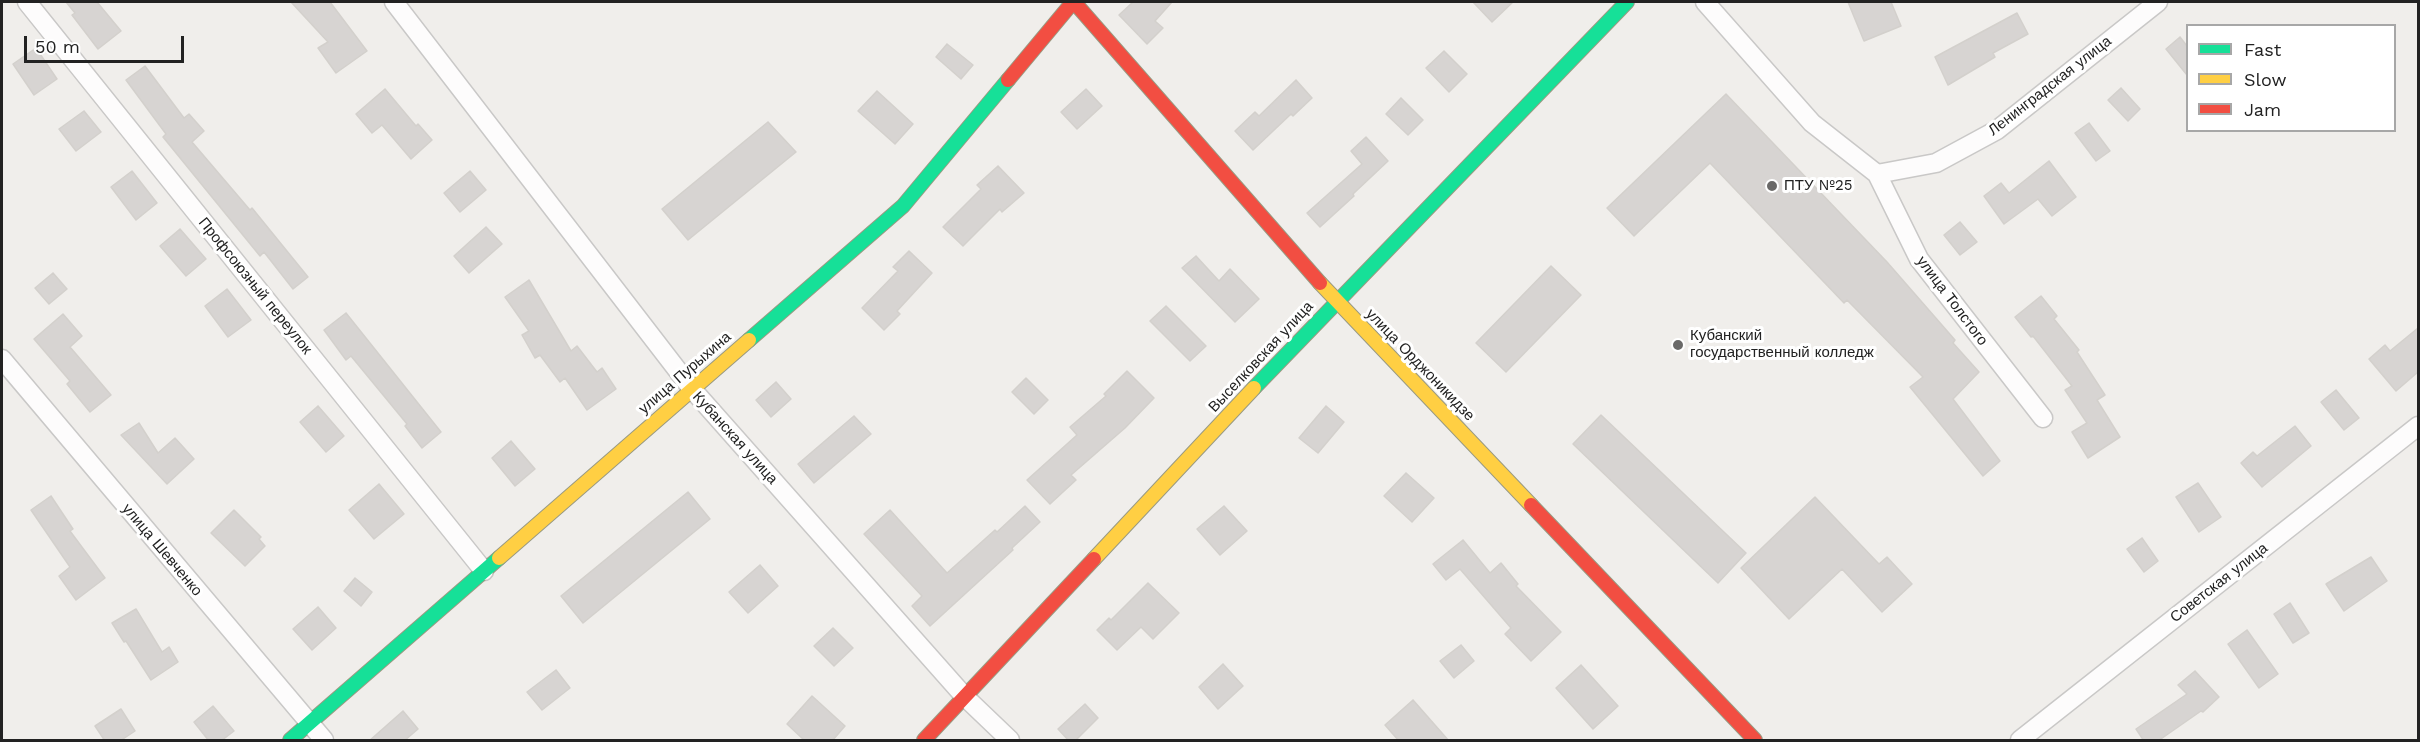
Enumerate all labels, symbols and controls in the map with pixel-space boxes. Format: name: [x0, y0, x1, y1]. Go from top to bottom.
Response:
scale bar: [27, 24, 188, 62]
legend: [2186, 24, 2396, 132]
street label: Ленинградская улица: [1985, 32, 2115, 140]
text: 50 m: [35, 36, 80, 57]
text: Fast: [2244, 39, 2281, 60]
text: Slow: [2244, 69, 2287, 90]
text: Jam: [2244, 99, 2281, 120]
place label: ПТУ №25: [1784, 177, 1852, 195]
marker: ПТУ №25: [1765, 179, 1779, 193]
street label: Профсоюзный переулок: [194, 214, 316, 358]
street label: улица Толстого: [1913, 253, 1991, 349]
street label: Выселковская улица: [1205, 298, 1317, 416]
street label: улица Орджоникидзе: [1362, 305, 1478, 425]
place label: Кубанский государственный колледж: [1690, 327, 1874, 362]
street label: улица Пурыхина: [635, 328, 735, 418]
marker: Кубанский государственный колледж: [1671, 338, 1685, 352]
street label: Кубанская улица: [689, 388, 781, 488]
street label: улица Шевченко: [118, 500, 206, 600]
street label: Советская улица: [2167, 539, 2271, 627]

